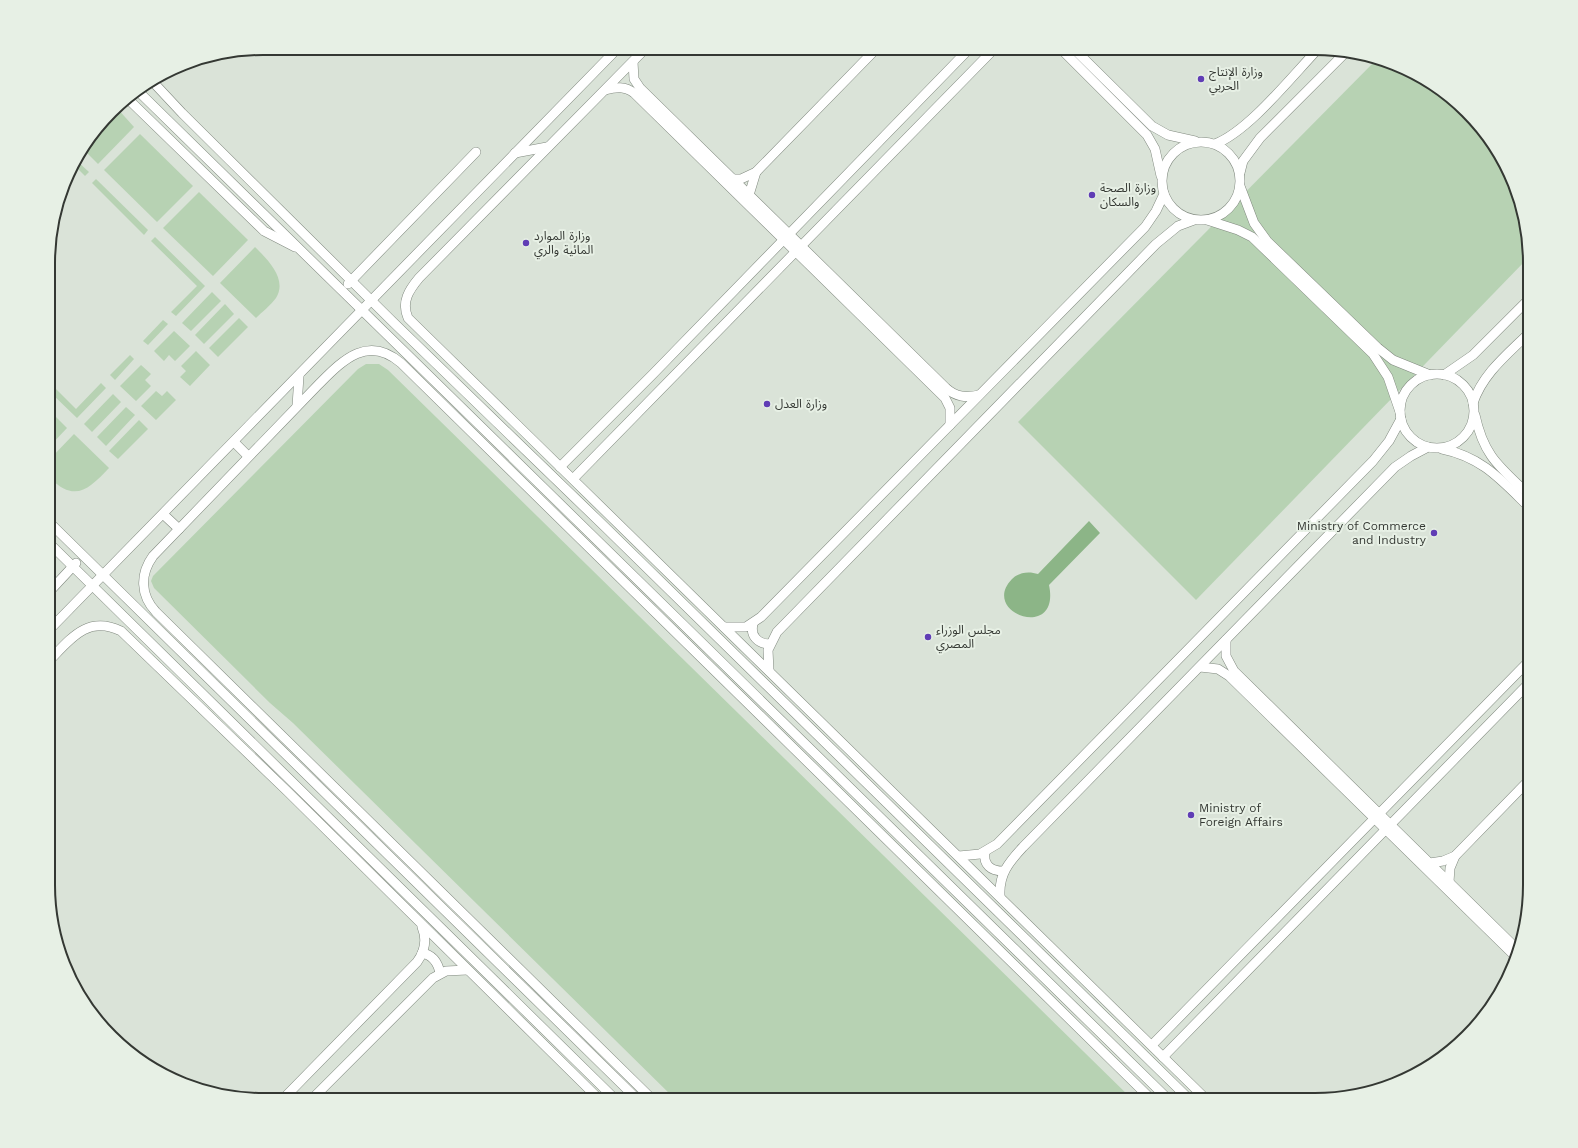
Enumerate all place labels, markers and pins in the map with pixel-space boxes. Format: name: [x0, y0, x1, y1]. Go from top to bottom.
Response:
place label: وزارة الإنتاج الحربي: [1209, 65, 1263, 96]
marker: وزارة الإنتاج الحربي: [1196, 74, 1206, 84]
place label: وزارة الصحة والسكان: [1100, 181, 1156, 209]
marker: وزارة الصحة والسكان: [1087, 190, 1097, 200]
place label: وزارة الموارد المائية والري: [534, 229, 593, 260]
marker: وزارة الموارد المائية والري: [521, 238, 531, 248]
place label: وزارة العدل: [775, 397, 827, 411]
marker: وزارة العدل: [762, 399, 772, 409]
place label: Ministry of Commerce and Industry: [1297, 519, 1427, 547]
marker: Ministry of Commerce and Industry: [1429, 528, 1439, 538]
place label: مجلس الوزراء المصري: [936, 623, 1001, 654]
marker: مجلس الوزراء المصري: [923, 632, 933, 642]
place label: Ministry of Foreign Affairs: [1199, 801, 1283, 829]
marker: Ministry of Foreign Affairs: [1186, 810, 1196, 820]

